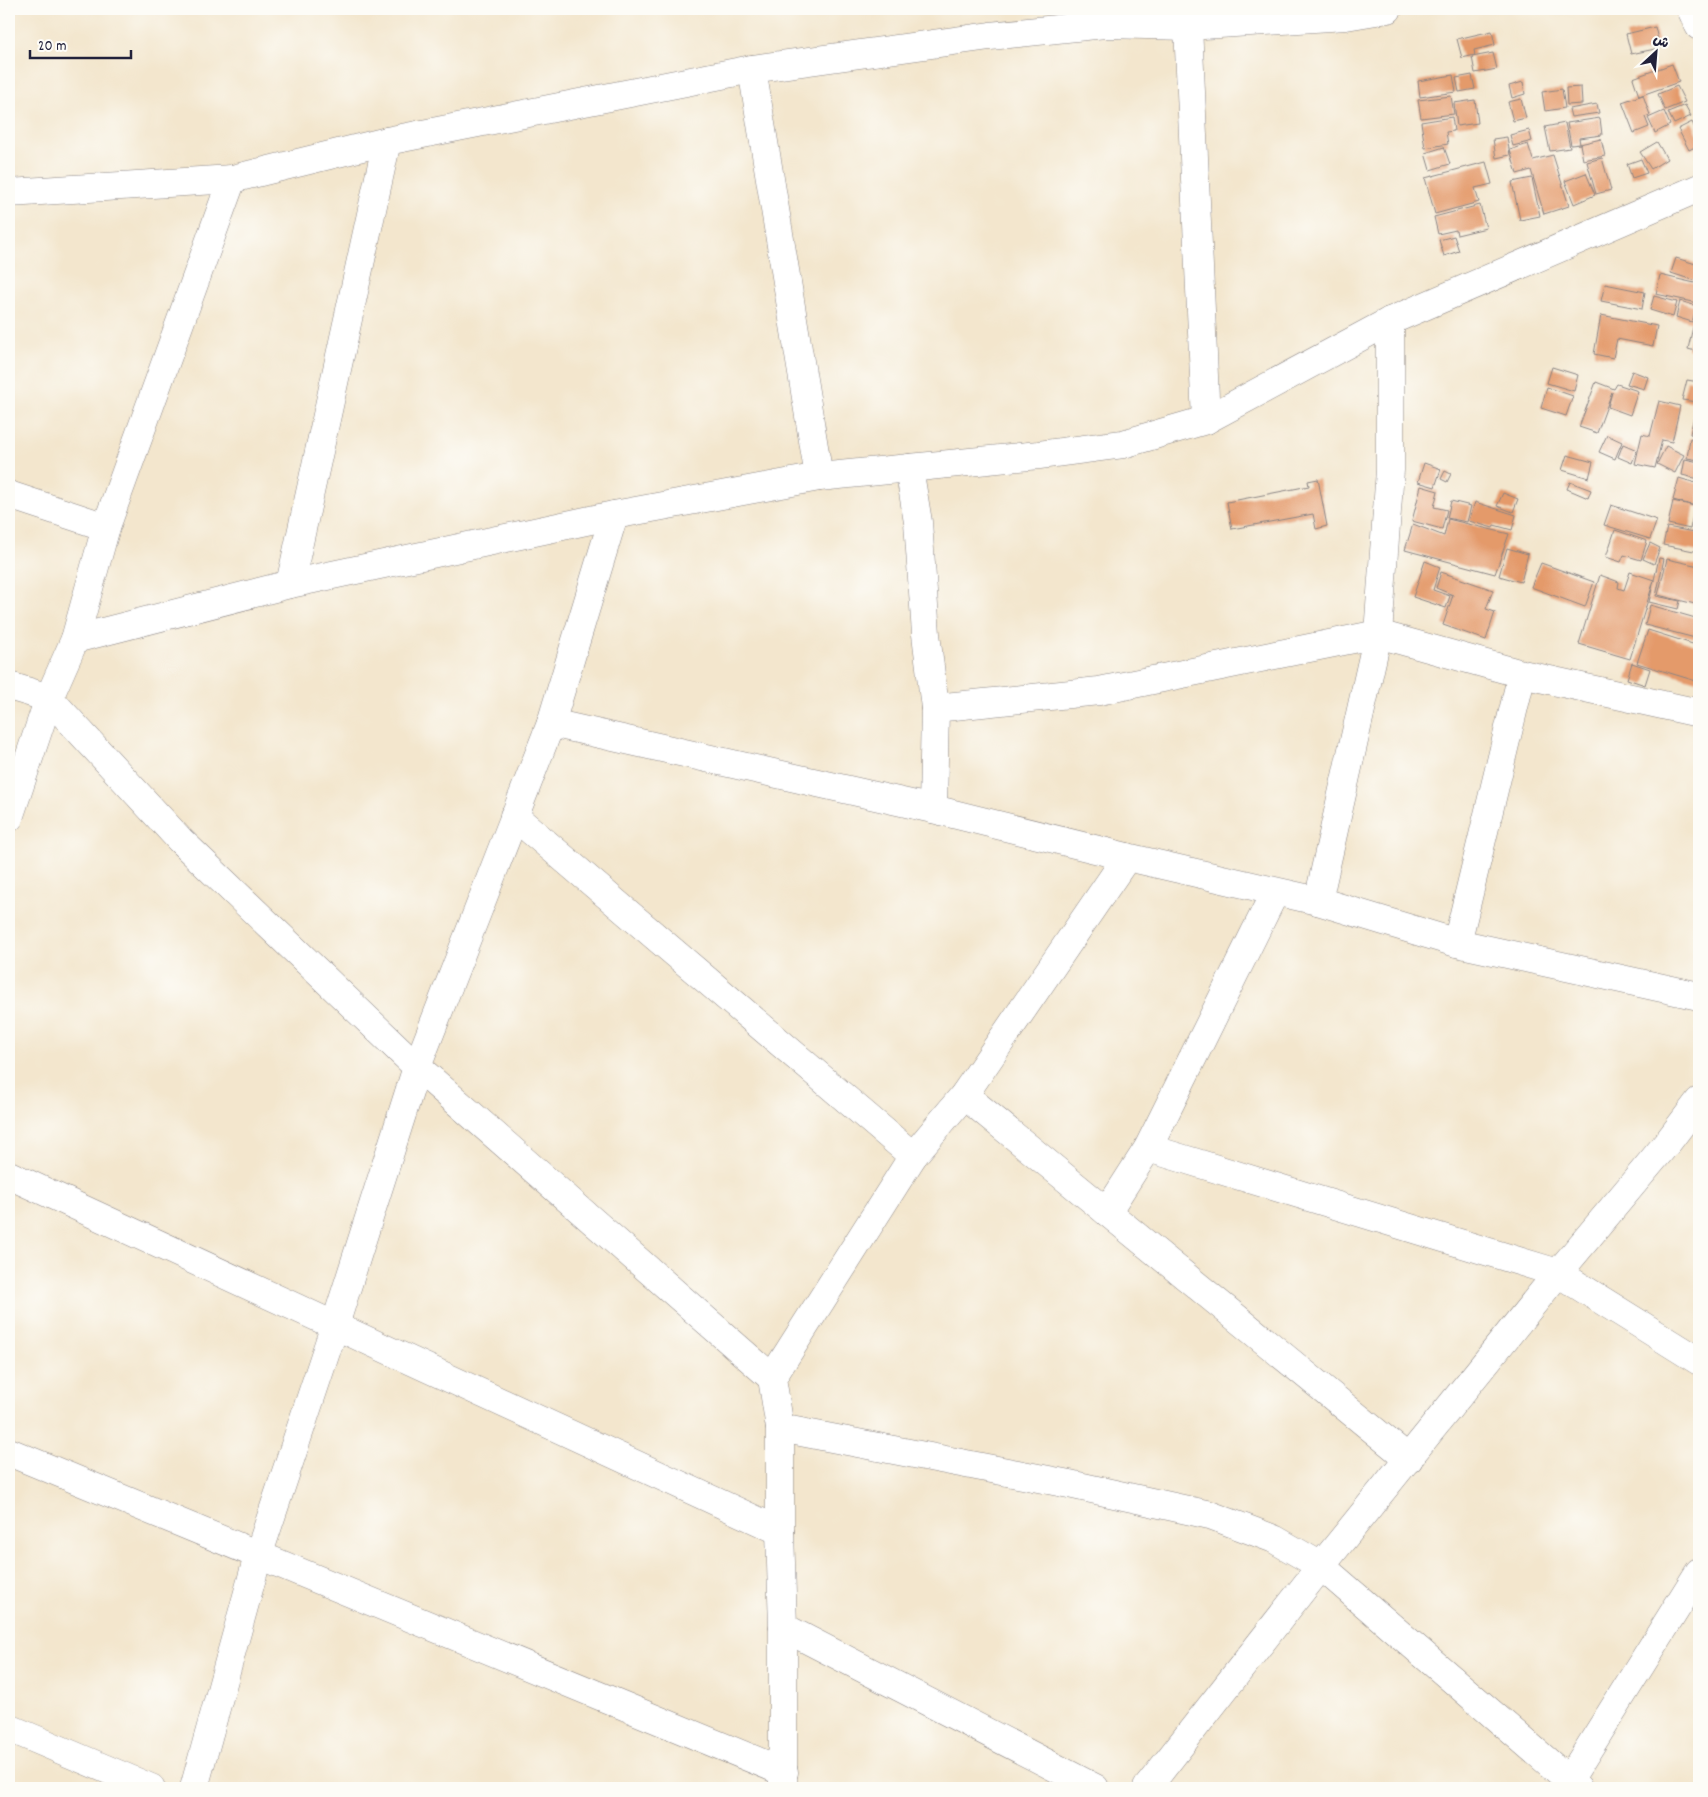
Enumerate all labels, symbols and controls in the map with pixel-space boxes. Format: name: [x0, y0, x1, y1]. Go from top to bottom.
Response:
scale bar: [30, 28, 131, 60]
north arrow: [1630, 28, 1680, 78]
text: ش: [1650, 30, 1672, 54]
text: 20 m: [38, 36, 66, 58]

